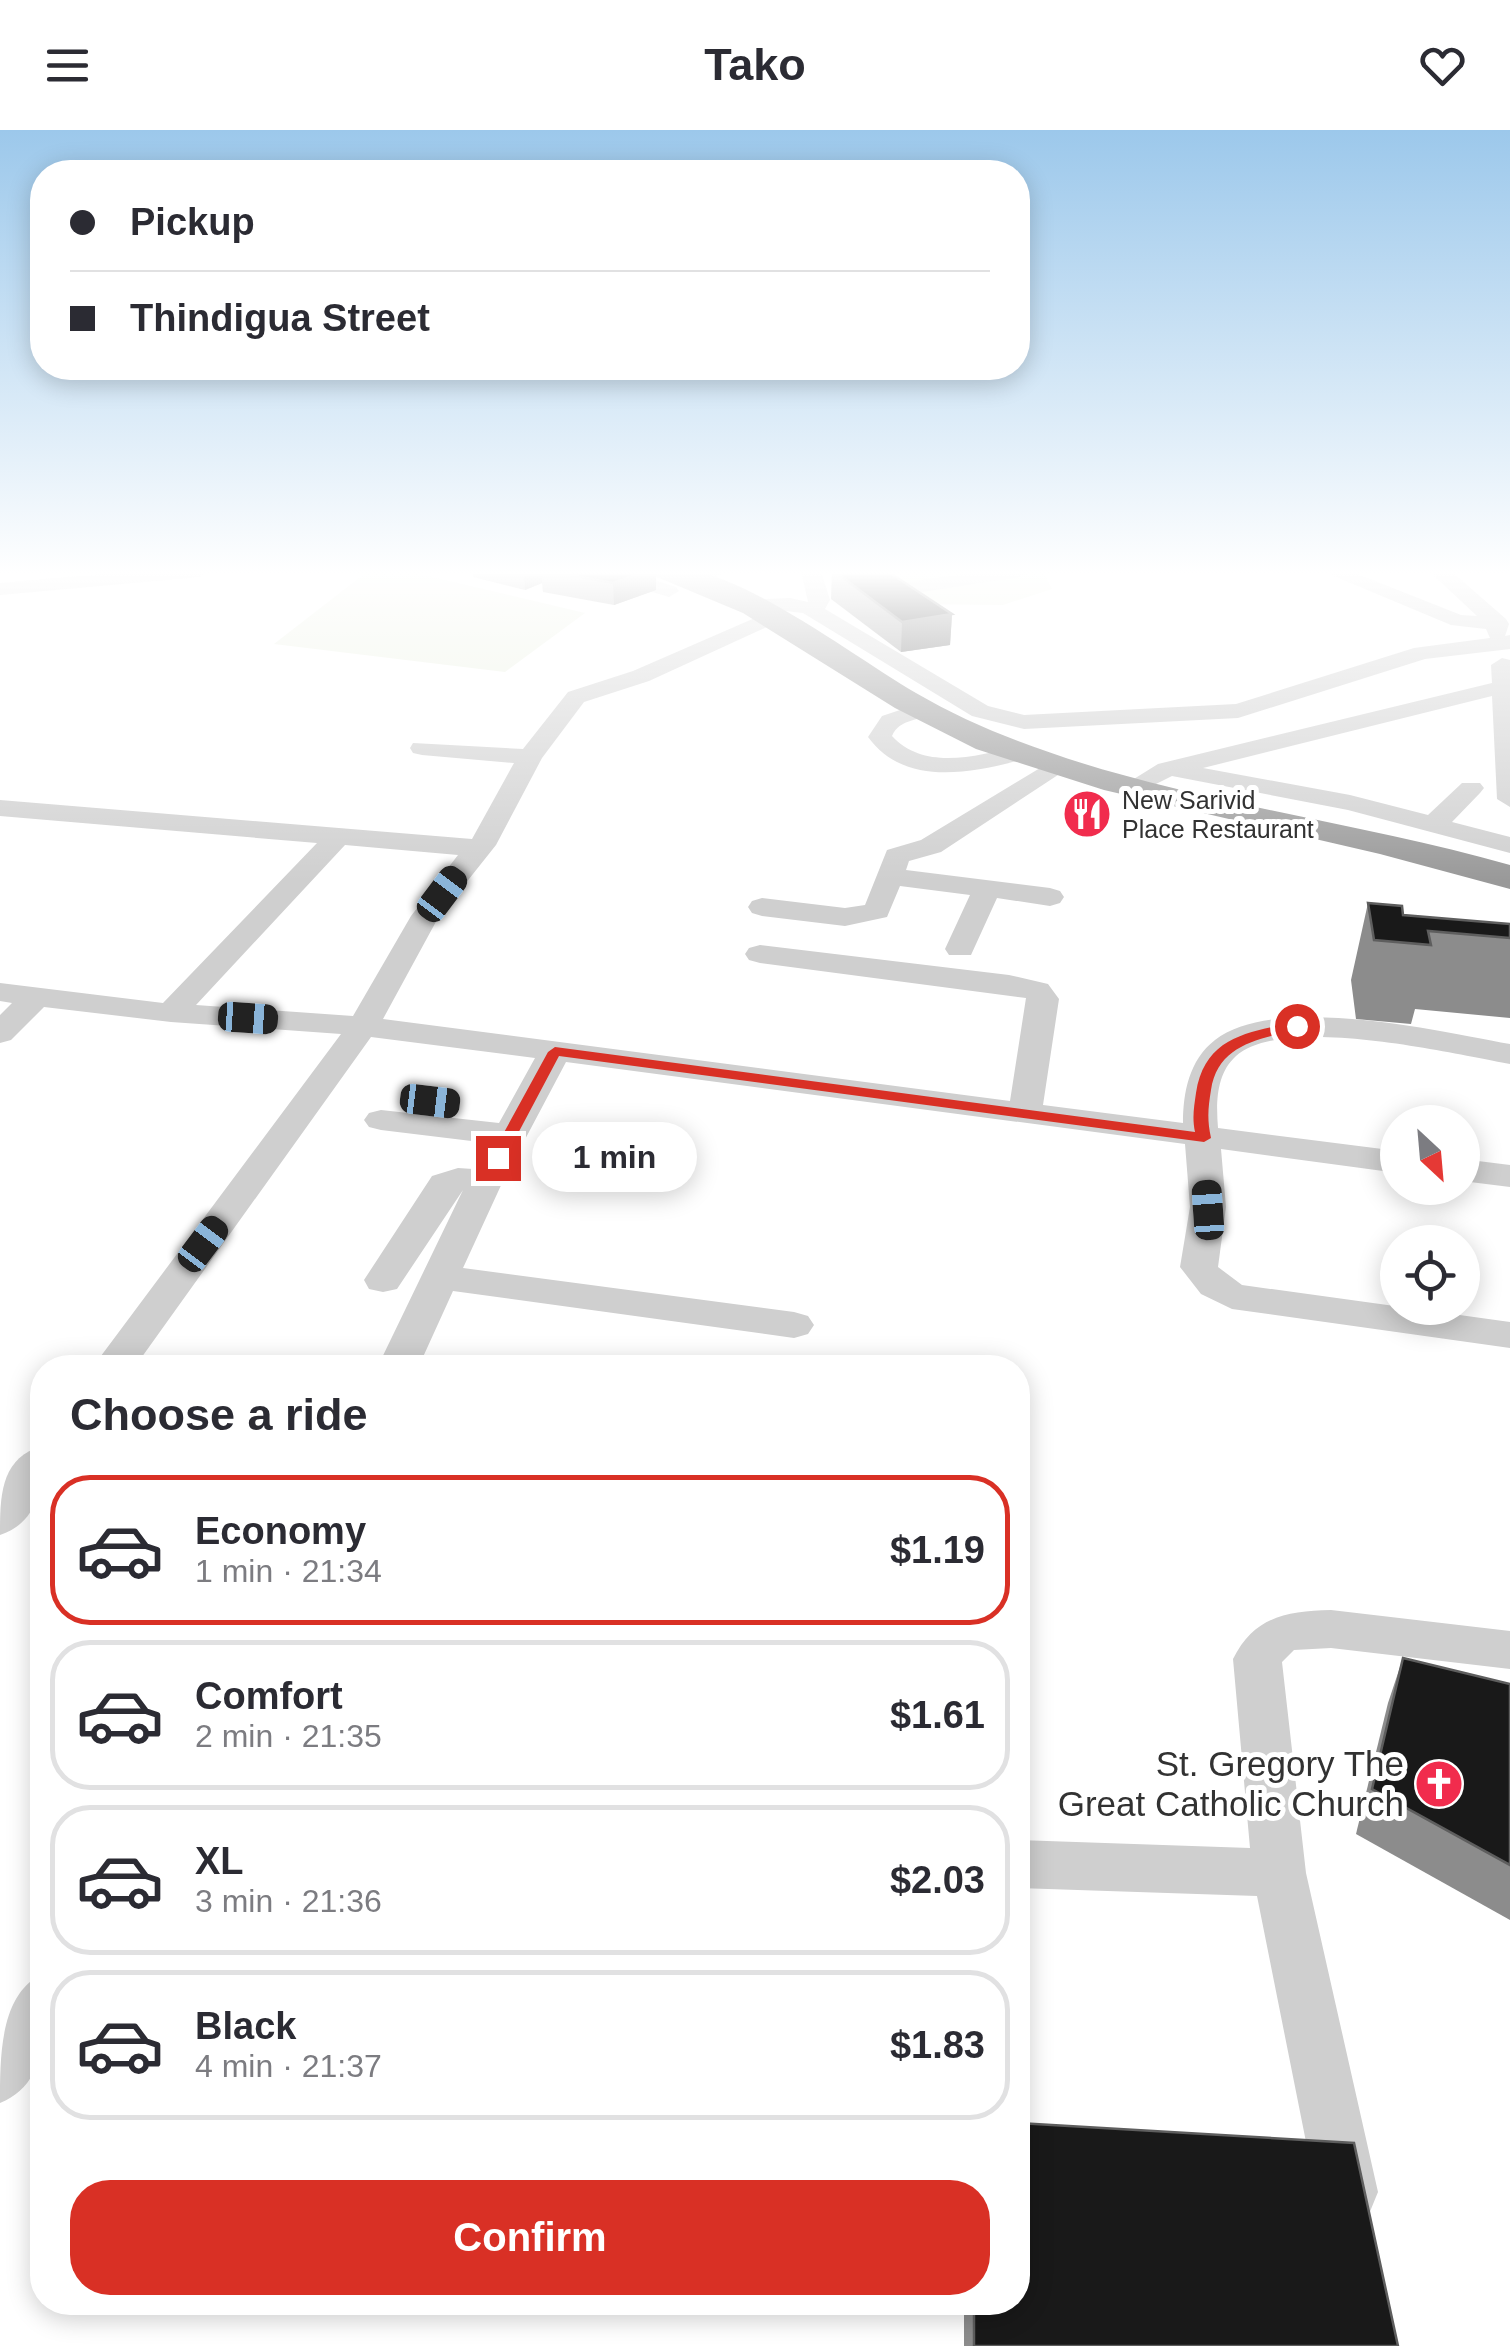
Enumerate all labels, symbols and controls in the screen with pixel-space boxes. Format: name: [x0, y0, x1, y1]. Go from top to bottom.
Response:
icon: menu: [40, 38, 95, 93]
icon: heart: [1415, 38, 1470, 93]
text: Tako: [704, 39, 806, 90]
text: Pickup: [130, 201, 255, 243]
text: Thindigua Street: [130, 297, 430, 339]
place label: New Sarivid Place Restaurant: [1122, 786, 1314, 843]
restaurant icon: New Sarivid Place Restaurant: [1061, 788, 1113, 840]
car: [412, 861, 472, 927]
car: [217, 1001, 279, 1035]
route start: [1275, 1004, 1320, 1049]
car: [398, 1082, 462, 1120]
north arrow: [1380, 1105, 1480, 1205]
map controls: [1380, 1105, 1480, 1325]
callout: 1 min: [533, 1123, 698, 1193]
route end: [476, 1136, 521, 1181]
text: 1 min: [573, 1139, 656, 1175]
car: [1191, 1179, 1225, 1241]
car: [173, 1211, 233, 1277]
button: locate: [1380, 1225, 1480, 1325]
text: Choose a ride: [70, 1389, 368, 1440]
icon: car: [75, 1505, 165, 1595]
text: Economy: [195, 1510, 366, 1552]
text: $1.19: [890, 1529, 985, 1571]
text: 1 min · 21:34: [195, 1553, 382, 1589]
icon: car: [75, 1670, 165, 1760]
text: Comfort: [195, 1675, 343, 1717]
text: $1.61: [890, 1694, 985, 1736]
text: 2 min · 21:35: [195, 1718, 382, 1754]
place label: St. Gregory The Great Catholic Church: [1058, 1744, 1404, 1823]
church icon: St. Gregory The Great Catholic Church: [1413, 1758, 1465, 1810]
icon: car: [75, 1835, 165, 1925]
text: XL: [195, 1840, 244, 1882]
text: $2.03: [890, 1859, 985, 1901]
text: 3 min · 21:36: [195, 1883, 382, 1919]
icon: car: [75, 2000, 165, 2090]
text: Black: [195, 2005, 296, 2047]
text: $1.83: [890, 2024, 985, 2066]
text: 4 min · 21:37: [195, 2048, 382, 2084]
button: Confirm: [70, 2180, 990, 2295]

